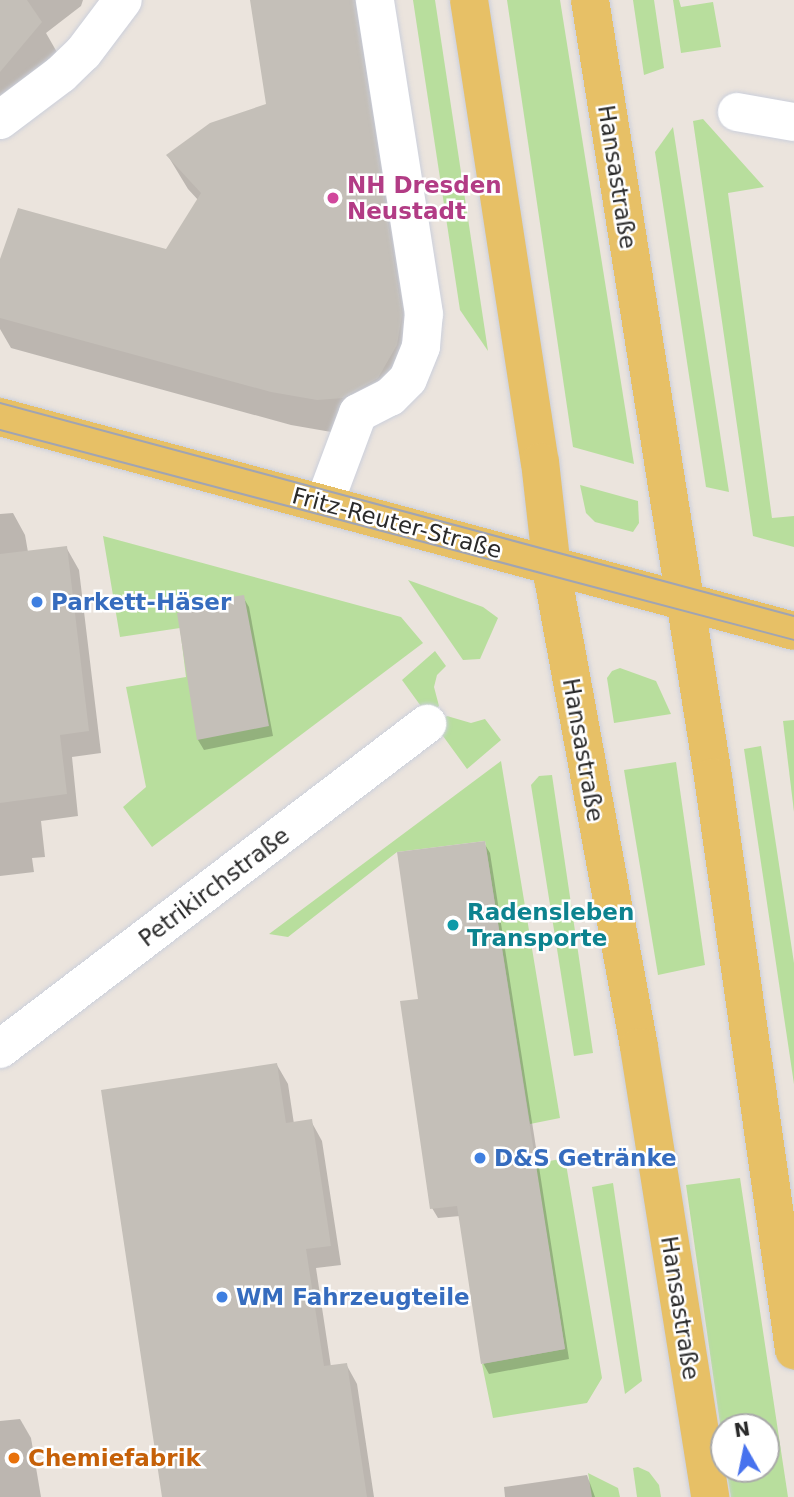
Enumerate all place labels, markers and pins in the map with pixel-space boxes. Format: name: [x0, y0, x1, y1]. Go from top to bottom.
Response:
place label: NH Dresden Neustadt: [347, 171, 502, 225]
marker: NH Dresden Neustadt: [325, 190, 341, 206]
place label: Parkett-Häser: [51, 588, 231, 616]
marker: Parkett-Häser: [29, 594, 45, 610]
place label: Radensleben Transporte: [467, 898, 634, 952]
marker: Radensleben Transporte: [445, 917, 461, 933]
place label: D&S Getränke: [494, 1144, 677, 1172]
marker: D&S Getränke: [472, 1150, 488, 1166]
place label: WM Fahrzeugteile: [236, 1283, 470, 1311]
marker: WM Fahrzeugteile: [214, 1289, 230, 1305]
place label: Chemiefabrik: [28, 1444, 201, 1472]
marker: Chemiefabrik: [6, 1450, 22, 1466]

